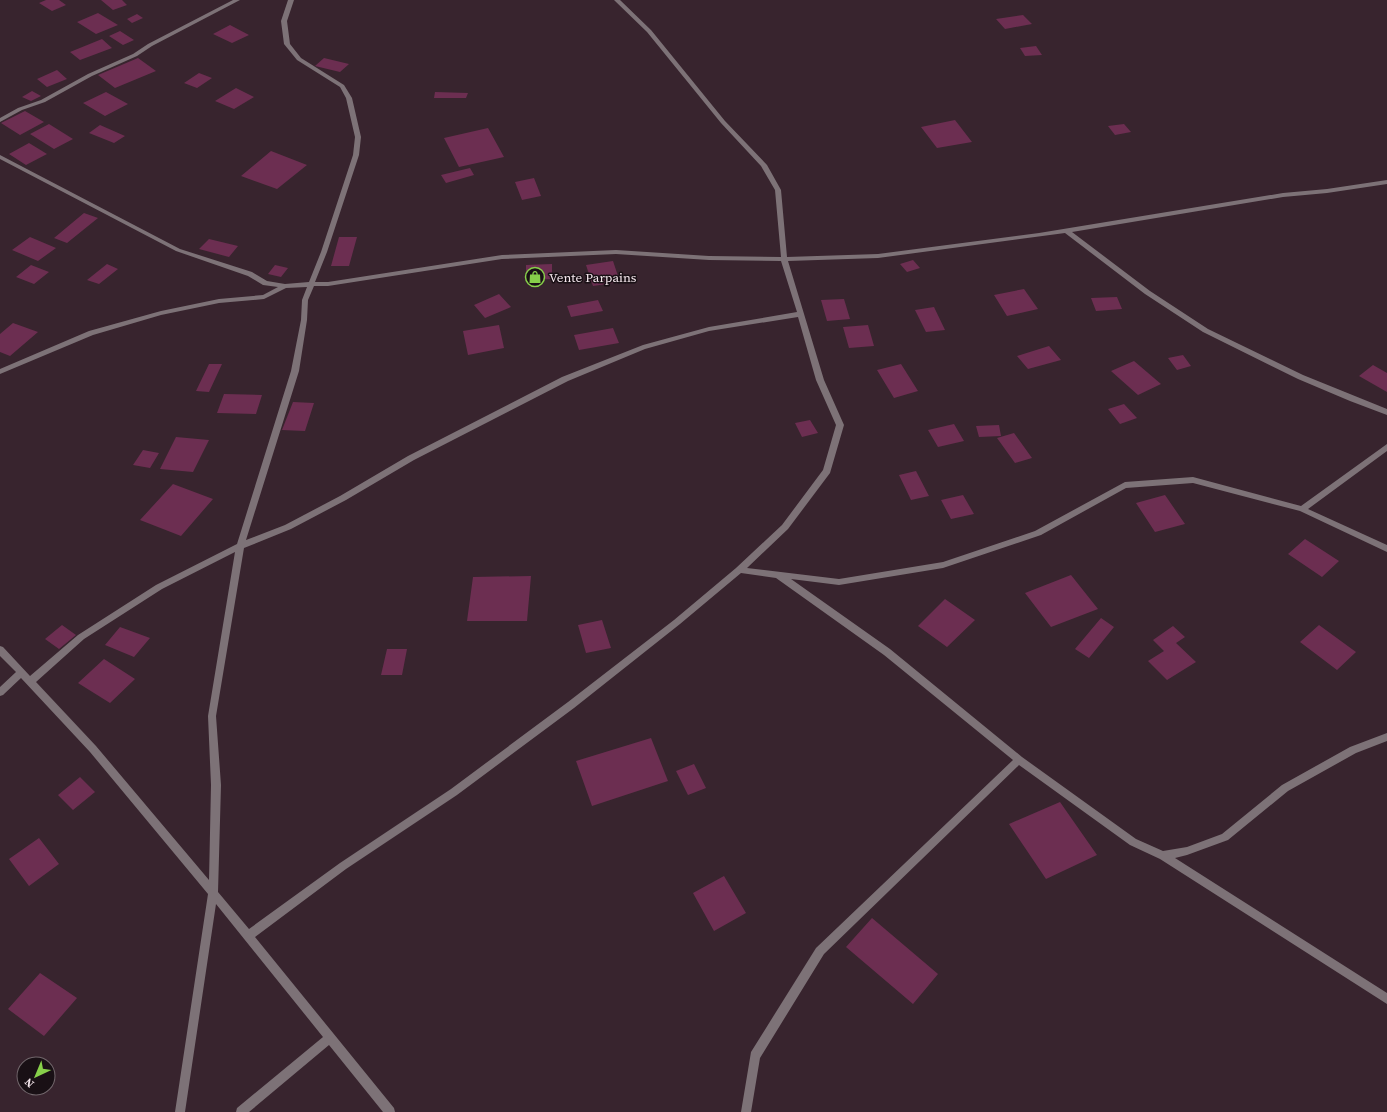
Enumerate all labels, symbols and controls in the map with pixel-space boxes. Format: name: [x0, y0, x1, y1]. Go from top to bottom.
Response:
shop icon: Vente Parpains: [524, 266, 546, 288]
place label: Vente Parpains: [549, 269, 637, 286]
north arrow: [16, 1056, 56, 1096]
text: N: [21, 1075, 37, 1091]

